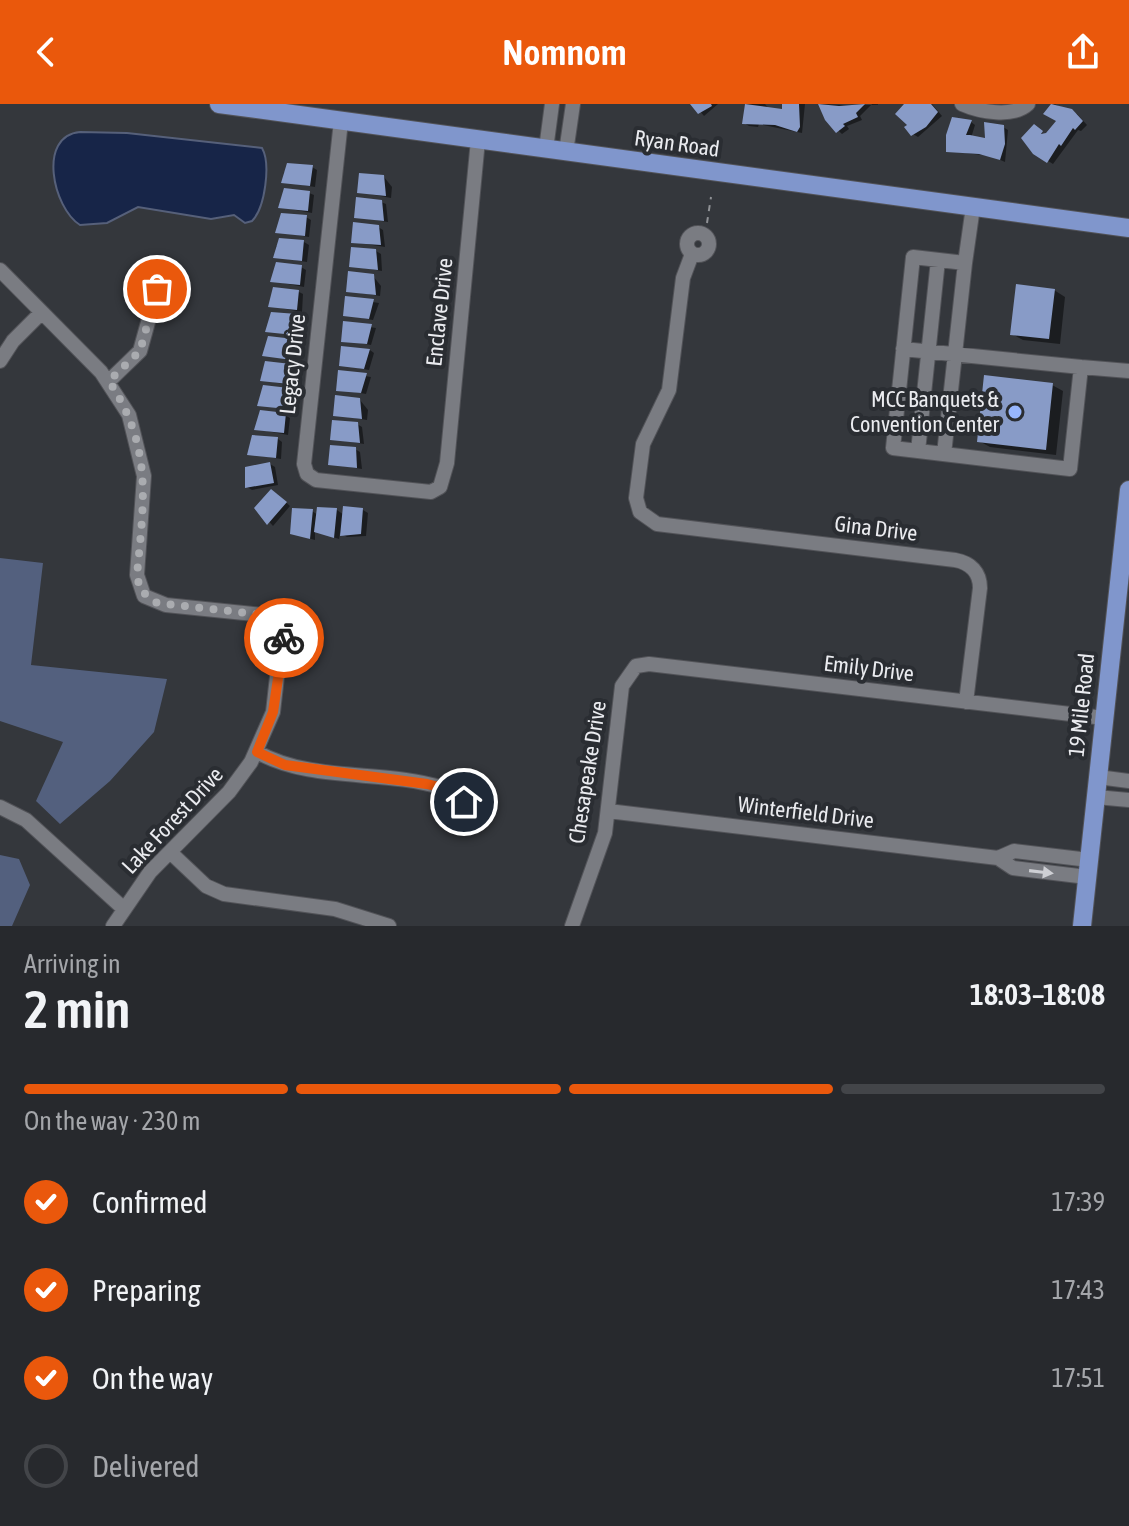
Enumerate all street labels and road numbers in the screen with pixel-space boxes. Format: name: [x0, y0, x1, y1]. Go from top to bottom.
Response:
street label: Ryan Road: [633, 124, 721, 162]
street label: Enclave Drive: [420, 257, 458, 367]
street label: Legacy Drive: [274, 313, 310, 415]
street label: Gina Drive: [833, 510, 919, 546]
street label: Emily Drive: [822, 650, 916, 686]
street label: 19 Mile Road: [1063, 652, 1099, 758]
street label: Chesapeake Drive: [563, 699, 611, 845]
street label: Lake Forest Drive: [116, 761, 228, 879]
street label: Winterfield Drive: [736, 791, 876, 833]

